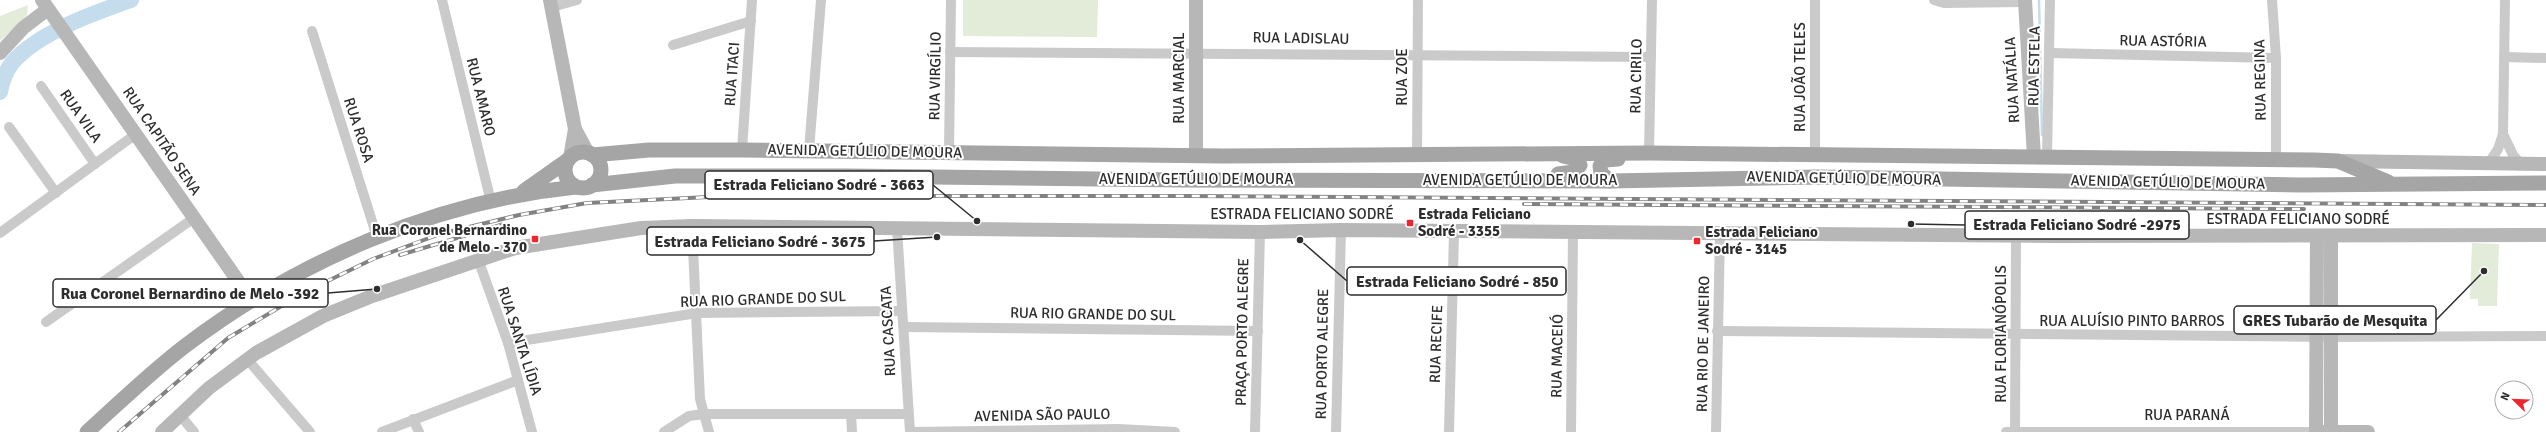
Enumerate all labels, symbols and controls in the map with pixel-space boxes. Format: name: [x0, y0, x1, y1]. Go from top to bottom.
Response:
street label: RUA JOÃO TELES: [1790, 22, 1809, 132]
street label: RUA ESTELA: [2024, 26, 2044, 106]
street label: RUA LADISLAU: [1252, 28, 1350, 48]
street label: RUA ASTÓRIA: [2119, 30, 2207, 51]
street label: RUA VIRGÍLIO: [924, 31, 945, 121]
street label: RUA MARCIAL: [1170, 32, 1188, 124]
street label: RUA NATÁLIA: [2000, 36, 2023, 124]
street label: RUA CIRILO: [1626, 38, 1646, 114]
street label: RUA REGINA: [2250, 39, 2270, 121]
street label: RUA ITACI: [721, 41, 743, 107]
street label: RUA ZOE: [1393, 48, 1411, 106]
street label: RUA AMARO: [463, 56, 499, 138]
street label: RUA CAPITÃO SENA: [119, 83, 206, 199]
street label: RUA VILA: [56, 86, 106, 146]
street label: RUA ROSA: [340, 95, 378, 165]
street label: AVENIDA GETÚLIO DE MOURA: [768, 139, 962, 162]
street label: AVENIDA GETÚLIO DE MOURA: [1747, 166, 1941, 189]
street label: AVENIDA GETÚLIO DE MOURA: [1099, 169, 1293, 188]
street label: AVENIDA GETÚLIO DE MOURA: [1423, 170, 1617, 189]
street label: AVENIDA GETÚLIO DE MOURA: [2071, 170, 2265, 193]
callout: Estrada Feliciano Sodré - 3663: [705, 171, 933, 199]
text: Estrada Feliciano Sodré - 3663: [713, 175, 925, 195]
street label: ESTRADA FELICIANO SODRÉ: [1210, 204, 1394, 223]
place label: Estrada Feliciano Sodré - 3355: [1418, 205, 1531, 240]
street label: ESTRADA FELICIANO SODRÉ: [2206, 209, 2390, 228]
callout: Estrada Feliciano Sodré -2975: [1965, 211, 2189, 239]
text: Estrada Feliciano Sodré -2975: [1973, 215, 2181, 235]
marker: Estrada Feliciano Sodré - 3355: [1405, 218, 1415, 228]
place label: Rua Coronel Bernardino de Melo - 370: [372, 221, 527, 256]
place label: Estrada Feliciano Sodré - 3145: [1705, 223, 1818, 258]
callout: Estrada Feliciano Sodré - 3675: [647, 227, 874, 255]
text: Estrada Feliciano Sodré - 3675: [654, 232, 866, 252]
marker: Rua Coronel Bernardino de Melo - 370: [530, 234, 540, 244]
marker: Estrada Feliciano Sodré - 3145: [1692, 236, 1702, 246]
street label: PRAÇA PORTO ALEGRE: [1232, 258, 1252, 406]
street label: RUA FLORIANÓPOLIS: [1991, 265, 2010, 403]
callout: Estrada Feliciano Sodré - 850: [1347, 267, 1566, 295]
text: Estrada Feliciano Sodré - 850: [1356, 272, 1559, 292]
street label: RUA RIO DE JANEIRO: [1693, 275, 1713, 412]
callout: Rua Coronel Bernardino de Melo -392: [53, 279, 328, 307]
text: Rua Coronel Bernardino de Melo -392: [60, 284, 320, 304]
street label: RUA SANTA LÍDIA: [494, 284, 547, 398]
street label: RUA CASCATA: [877, 285, 899, 377]
street label: RUA RIO GRANDE DO SUL: [680, 287, 847, 311]
street label: RUA PORTO ALEGRE: [1312, 288, 1332, 420]
street label: RUA RIO GRANDE DO SUL: [1010, 304, 1176, 324]
street label: RUA RECIFE: [1426, 305, 1446, 383]
callout: GRES Tubarão de Mesquita: [2234, 306, 2436, 334]
street label: RUA ALUÍSIO PINTO BARROS: [2039, 311, 2225, 330]
text: GRES Tubarão de Mesquita: [2242, 311, 2428, 331]
street label: RUA MACEIÓ: [1546, 314, 1567, 398]
north arrow: [2494, 380, 2534, 420]
text: N: [2498, 390, 2513, 402]
street label: AVENIDA SÃO PAULO: [974, 404, 1110, 425]
street label: RUA PARANÁ: [2144, 405, 2230, 424]

